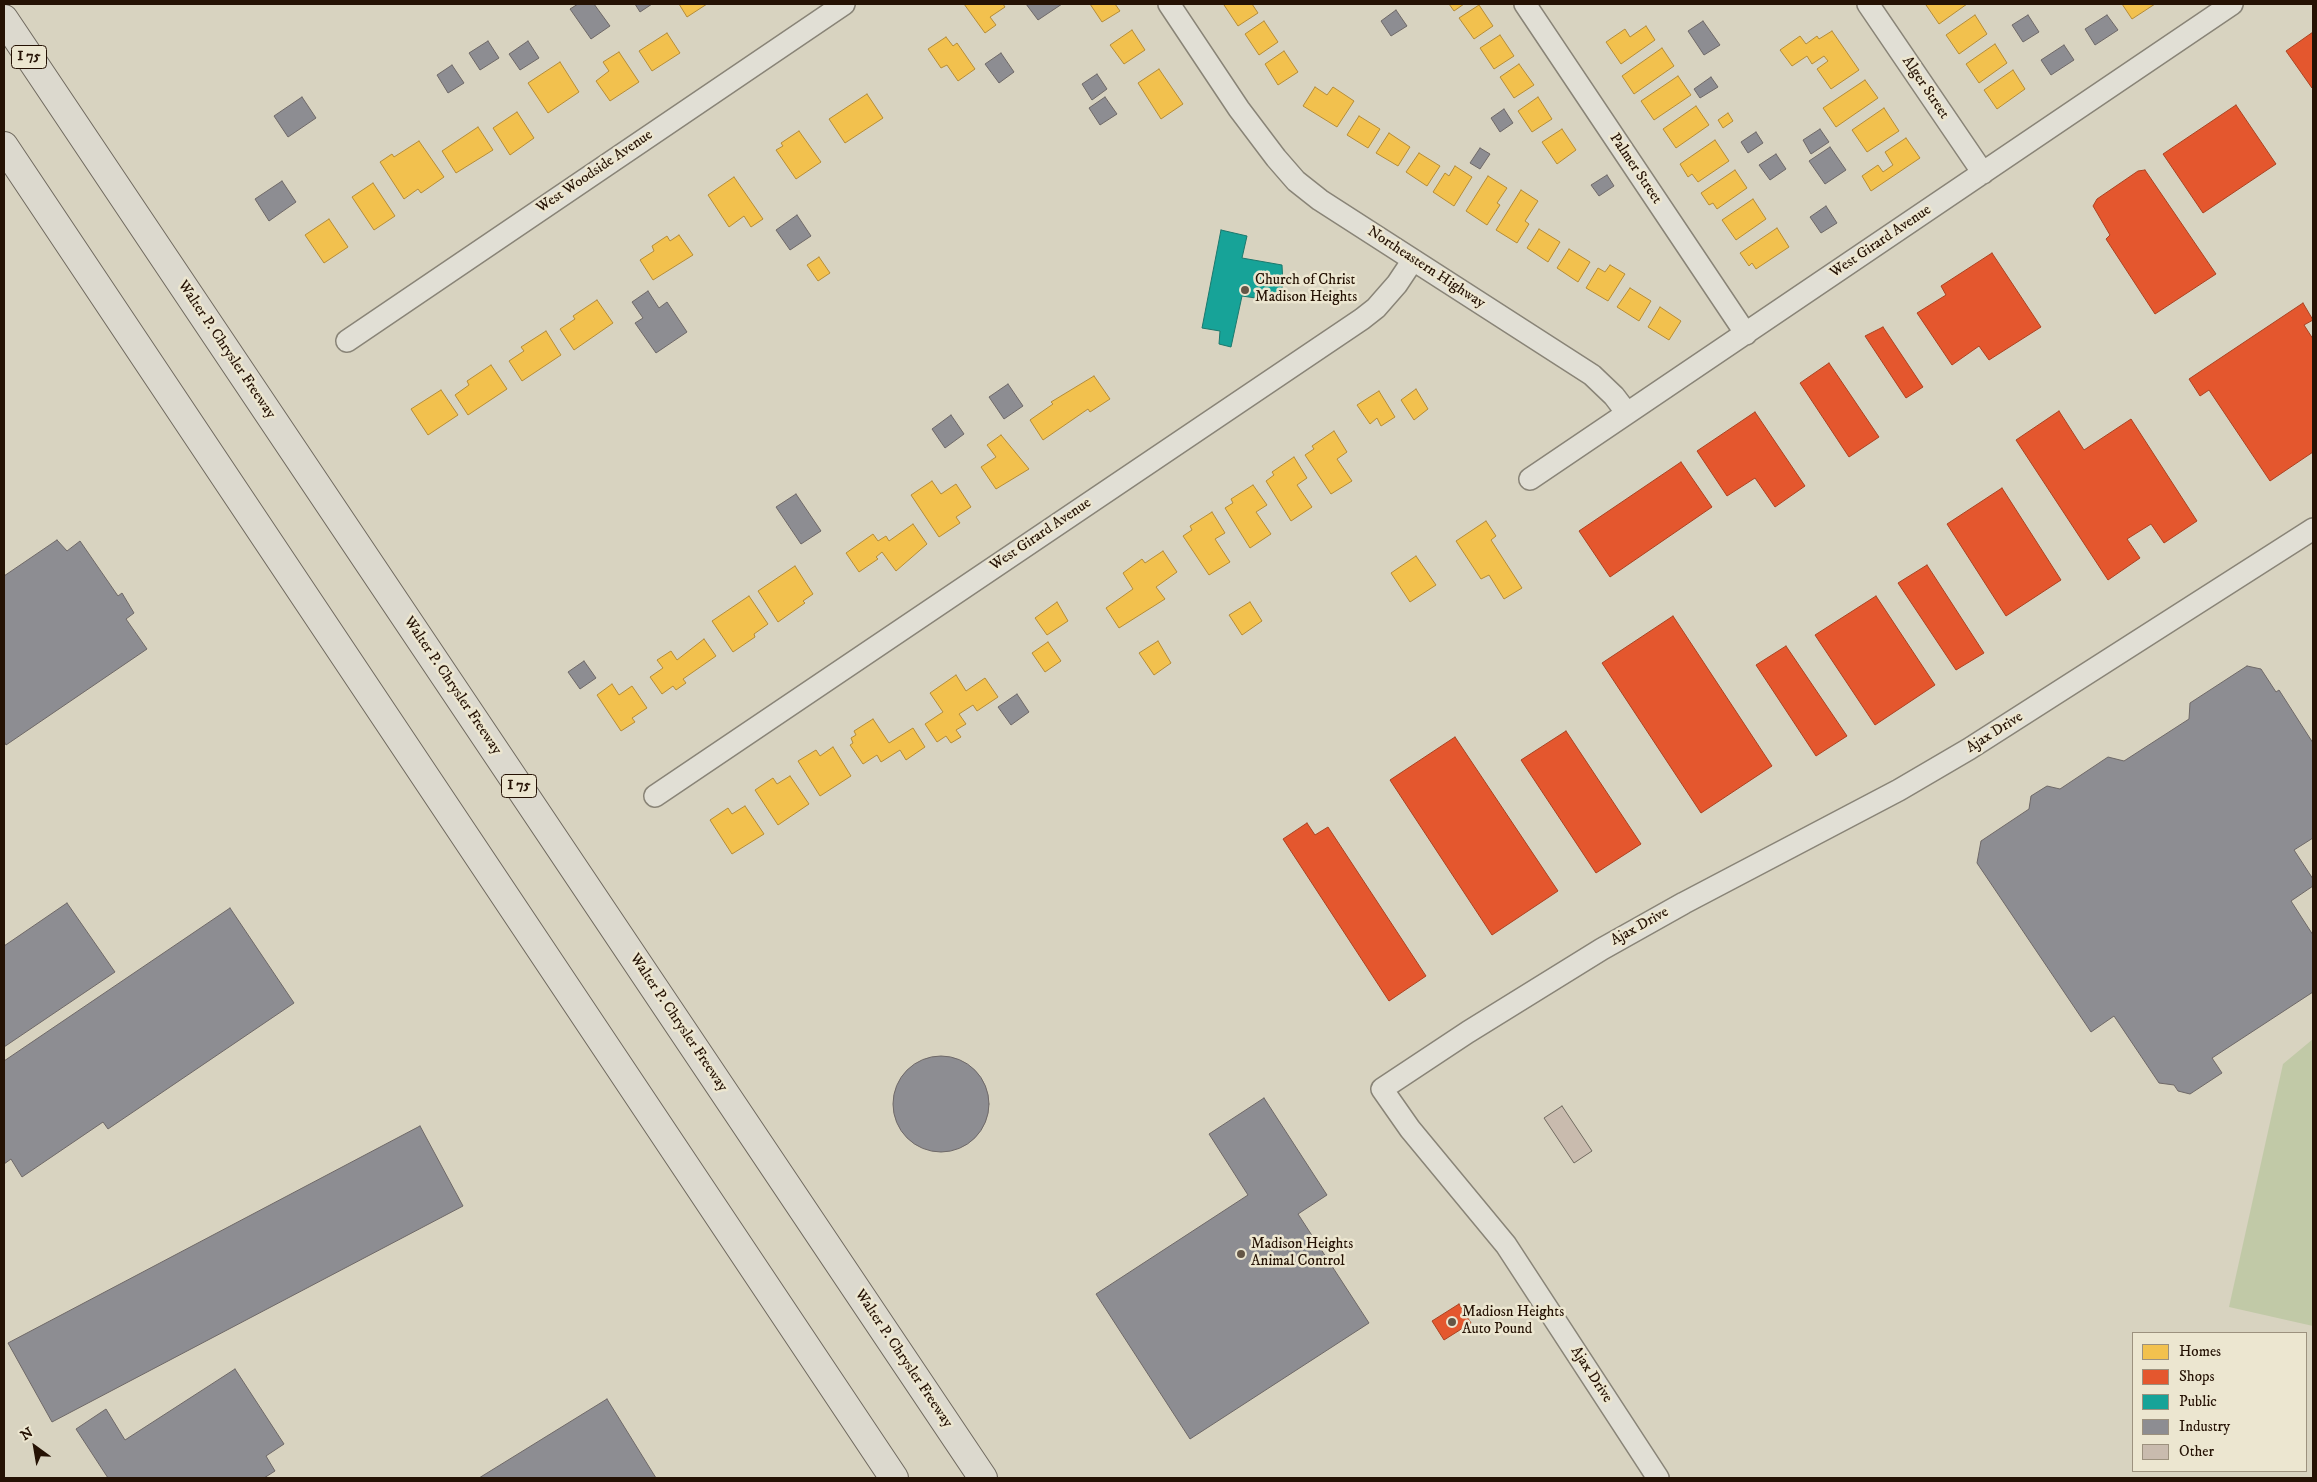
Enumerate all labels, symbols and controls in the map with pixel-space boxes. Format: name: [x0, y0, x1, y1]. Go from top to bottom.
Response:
road number: I 75: [12, 46, 46, 68]
street label: Alger Street: [1897, 53, 1953, 123]
street label: West Woodside Avenue: [533, 126, 657, 218]
street label: Palmer Street: [1605, 130, 1665, 208]
street label: West Girard Avenue: [1827, 202, 1935, 282]
street label: Northeastern Highway: [1364, 223, 1488, 313]
place label: Church of Christ Madison Heights: [1255, 272, 1357, 307]
street label: Walter P. Chrysler Freeway: [173, 278, 279, 422]
marker: Church of Christ Madison Heights: [1239, 284, 1251, 296]
street label: West Girard Avenue: [987, 495, 1095, 575]
street label: Walter P. Chrysler Freeway: [399, 614, 505, 758]
street label: Ajax Drive: [1963, 709, 2027, 757]
road number: I 75: [502, 774, 536, 798]
street label: Ajax Drive: [1608, 904, 1672, 950]
street label: Walter P. Chrysler Freeway: [625, 951, 731, 1095]
place label: Madison Heights Animal Control: [1251, 1236, 1353, 1271]
marker: Madison Heights Animal Control: [1235, 1248, 1247, 1260]
street label: Walter P. Chrysler Freeway: [850, 1287, 956, 1431]
place label: Madiosn Heights Auto Pound: [1462, 1304, 1564, 1339]
marker: Madiosn Heights Auto Pound: [1446, 1316, 1458, 1328]
legend: [2132, 1332, 2307, 1472]
text: Homes: [2179, 1342, 2221, 1361]
street label: Ajax Drive: [1566, 1343, 1616, 1407]
text: Shops: [2179, 1367, 2215, 1386]
text: Public: [2179, 1392, 2217, 1411]
text: Industry: [2179, 1417, 2230, 1436]
north arrow: [10, 1422, 60, 1472]
text: N: [17, 1424, 37, 1445]
text: Other: [2179, 1442, 2214, 1461]

